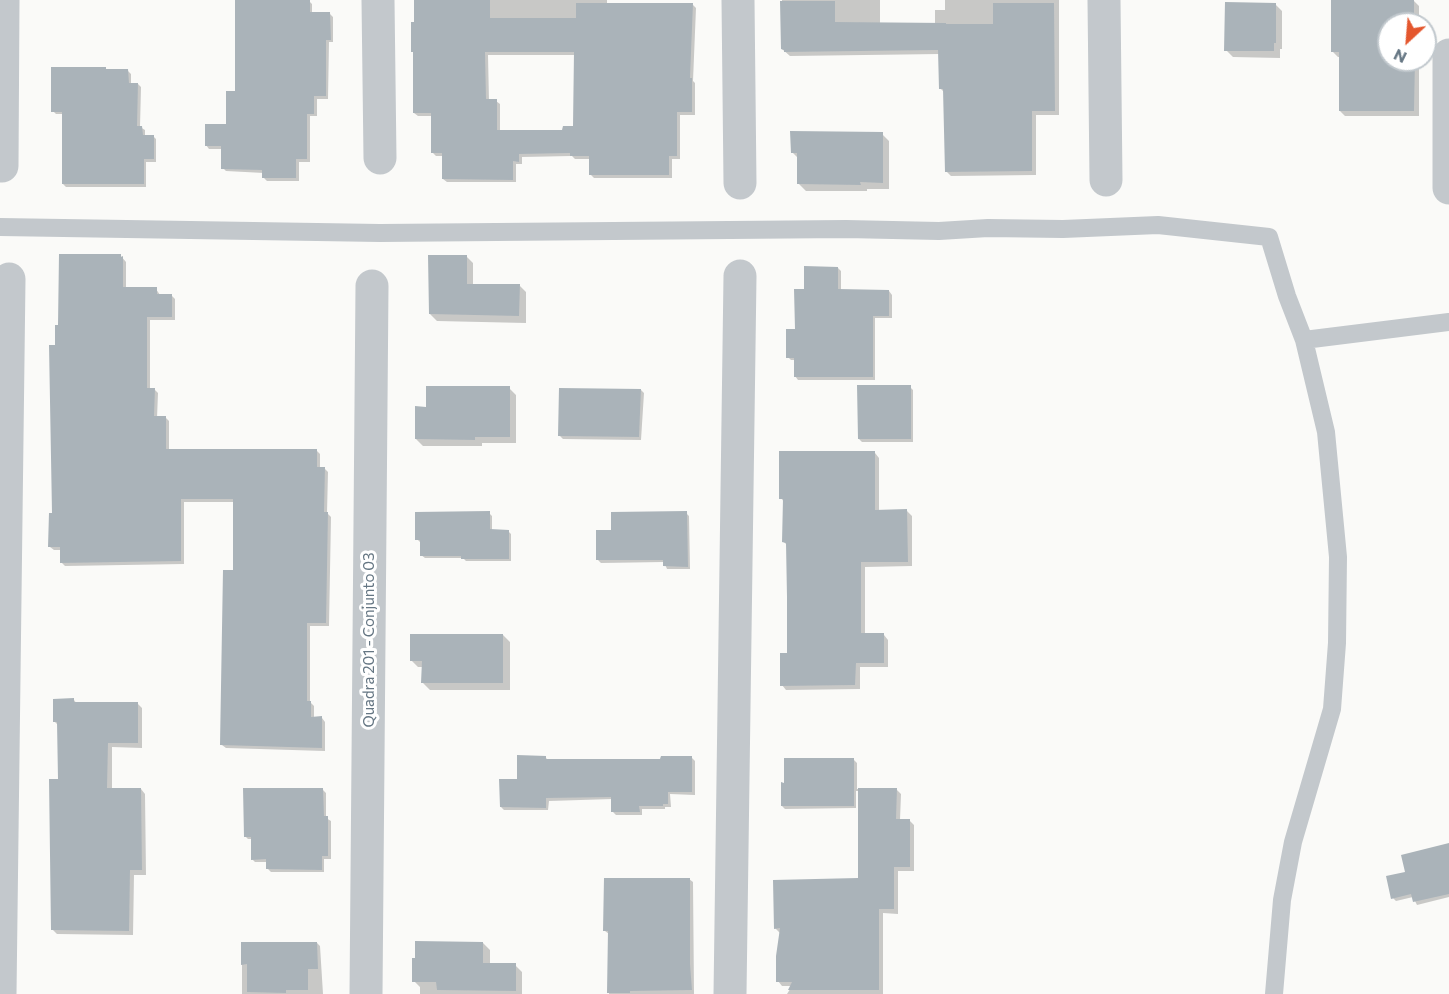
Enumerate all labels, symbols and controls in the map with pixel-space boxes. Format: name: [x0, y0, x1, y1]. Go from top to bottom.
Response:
north arrow: [1377, 12, 1437, 72]
text: N: [1390, 46, 1409, 68]
street label: Quadra 201 - Conjunto 03: [360, 552, 378, 728]

